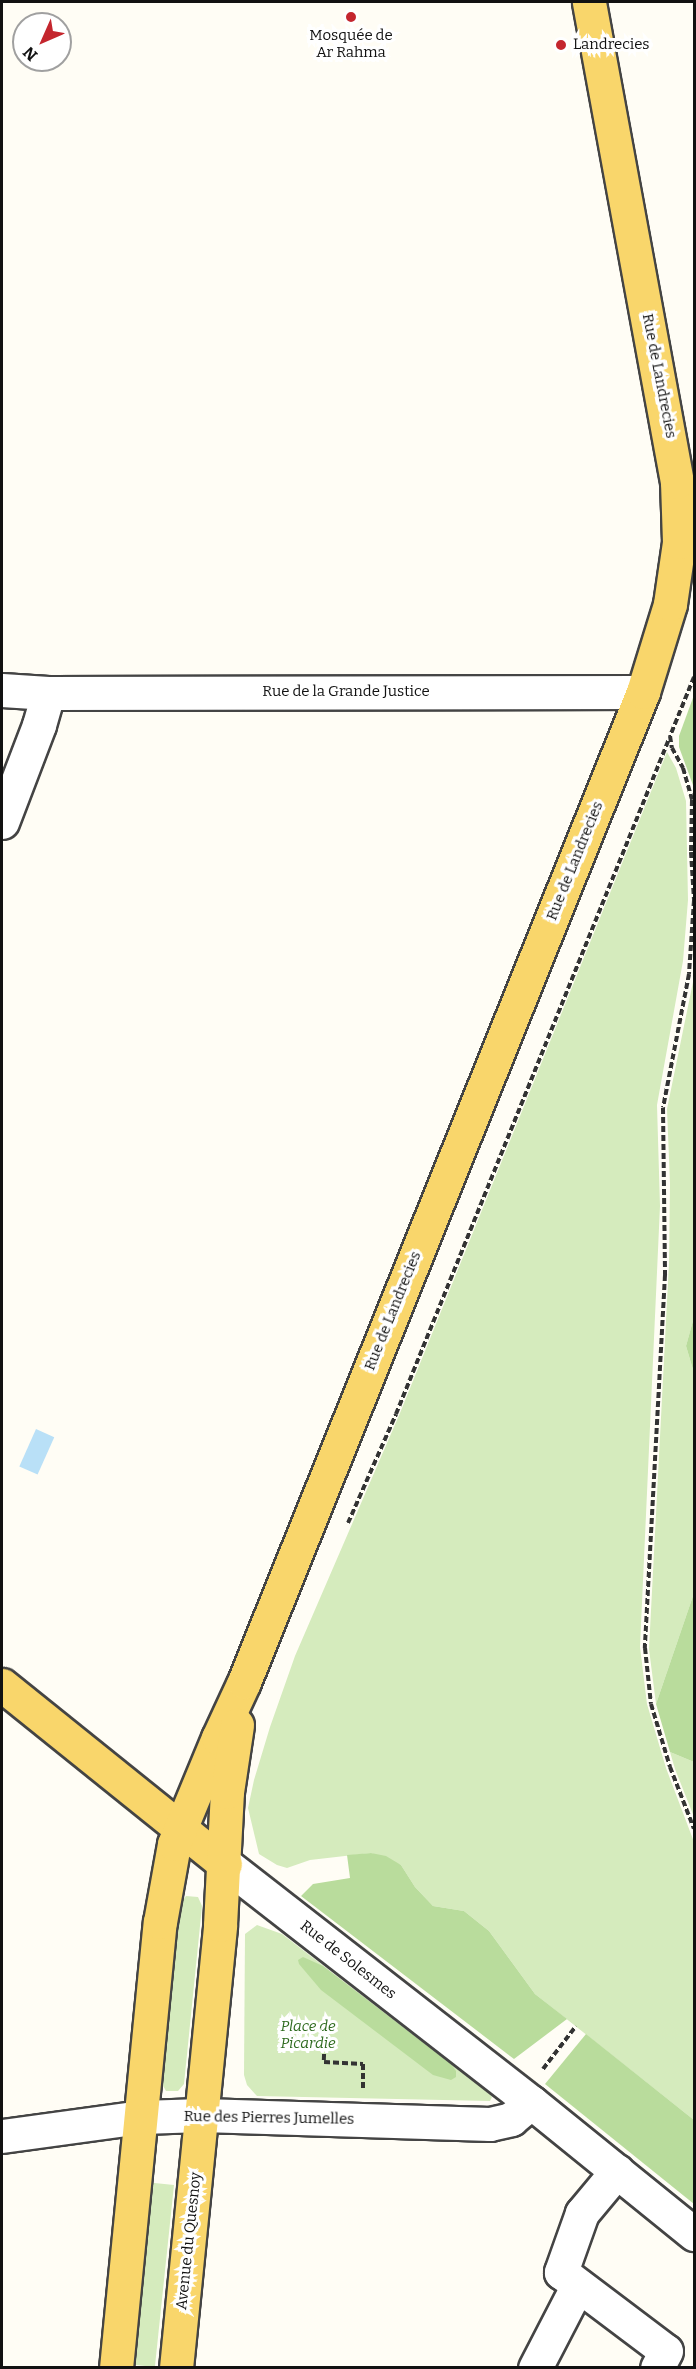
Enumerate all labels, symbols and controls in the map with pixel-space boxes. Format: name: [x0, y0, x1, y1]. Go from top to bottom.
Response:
marker: Mosquée de Ar Rahma: [344, 10, 358, 24]
north arrow: [12, 12, 72, 72]
place label: Mosquée de Ar Rahma: [309, 26, 393, 61]
place label: Landrecies: [573, 36, 650, 54]
marker: Landrecies: [554, 38, 568, 52]
text: N: [19, 43, 41, 65]
street label: Rue de Landrecies: [638, 312, 680, 440]
street label: Rue de la Grande Justice: [262, 683, 430, 701]
street label: Rue de Landrecies: [543, 799, 607, 923]
street label: Rue de Landrecies: [361, 1249, 425, 1373]
street label: Rue de Solesmes: [296, 1917, 400, 2003]
park label: Place de Picardie: [280, 2017, 336, 2052]
street label: Rue des Pierres Jumelles: [184, 2108, 354, 2128]
street label: Avenue du Quesnoy: [173, 2171, 205, 2311]

